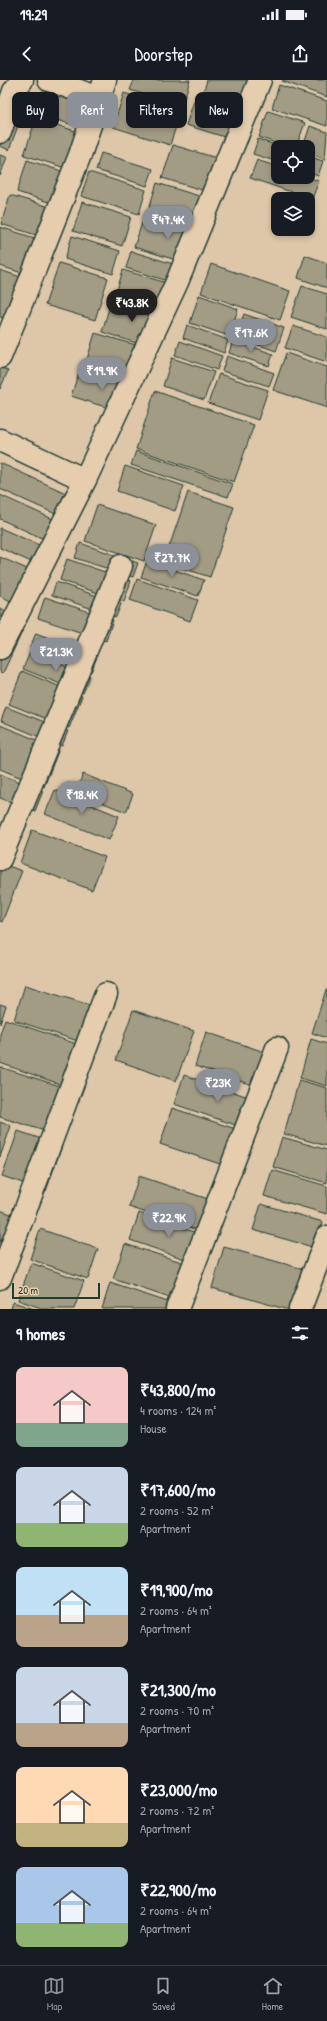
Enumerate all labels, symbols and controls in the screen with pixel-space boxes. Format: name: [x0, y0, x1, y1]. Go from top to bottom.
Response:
text: 19:29: [20, 4, 47, 25]
text: Doorstep: [135, 42, 192, 67]
icon: back: [16, 43, 38, 65]
icon: share: [289, 43, 311, 65]
chip: Buy: [12, 92, 59, 128]
chip: Rent: [67, 92, 118, 128]
chip: Filters: [126, 92, 187, 128]
chip: New: [195, 92, 243, 128]
map controls: [271, 140, 315, 236]
button: locate: [271, 140, 315, 184]
button: layers: [271, 192, 315, 236]
pin: ₹47.4K: [135, 206, 201, 240]
text: ₹47.4K: [151, 210, 185, 228]
pin: ₹43.8K: [99, 289, 165, 323]
text: ₹43.8K: [115, 293, 149, 311]
pin: ₹17.6K: [218, 319, 284, 353]
text: ₹17.6K: [234, 323, 268, 341]
pin: ₹19.9K: [69, 357, 135, 391]
text: ₹19.9K: [86, 361, 118, 379]
pin: ₹27.7K: [139, 544, 205, 578]
text: ₹27.7K: [154, 548, 190, 566]
pin: ₹21.3K: [23, 638, 89, 672]
text: ₹21.3K: [39, 642, 73, 660]
pin: ₹18.4K: [49, 781, 115, 815]
text: ₹18.4K: [66, 785, 98, 803]
pin: ₹23K: [194, 1069, 242, 1103]
text: ₹23K: [205, 1073, 231, 1091]
pin: ₹22.9K: [136, 1204, 202, 1238]
text: ₹22.9K: [152, 1208, 186, 1226]
scale bar: [12, 1281, 100, 1300]
text: 20 m: [18, 1283, 38, 1297]
text: 9 homes: [16, 1322, 65, 1345]
icon: filters: [289, 1322, 311, 1344]
text: ₹43,800/mo: [140, 1378, 215, 1401]
icon: home: [48, 1383, 96, 1431]
text: 4 rooms · 124 m²: [140, 1401, 216, 1419]
text: House: [140, 1419, 167, 1437]
text: ₹17,600/mo: [140, 1478, 215, 1501]
icon: home: [48, 1483, 96, 1531]
text: 2 rooms · 52 m²: [140, 1501, 213, 1519]
text: Apartment: [140, 1519, 191, 1537]
text: ₹19,900/mo: [140, 1578, 213, 1601]
icon: home: [48, 1583, 96, 1631]
text: 2 rooms · 64 m²: [140, 1601, 212, 1619]
text: Apartment: [140, 1619, 191, 1637]
text: ₹21,300/mo: [140, 1678, 216, 1701]
icon: home: [48, 1683, 96, 1731]
text: 2 rooms · 70 m²: [140, 1701, 214, 1719]
text: Apartment: [140, 1719, 191, 1737]
text: ₹23,000/mo: [140, 1778, 217, 1801]
icon: home: [48, 1783, 96, 1831]
text: 2 rooms · 72 m²: [140, 1801, 214, 1819]
text: Apartment: [140, 1819, 191, 1837]
text: ₹22,900/mo: [140, 1878, 216, 1901]
icon: home: [48, 1883, 96, 1931]
text: 2 rooms · 64 m²: [140, 1901, 212, 1919]
text: Apartment: [140, 1919, 191, 1937]
tab: Map: [43, 1975, 65, 2013]
tab: Saved: [152, 1975, 175, 2013]
tab: Home: [262, 1975, 284, 2013]

